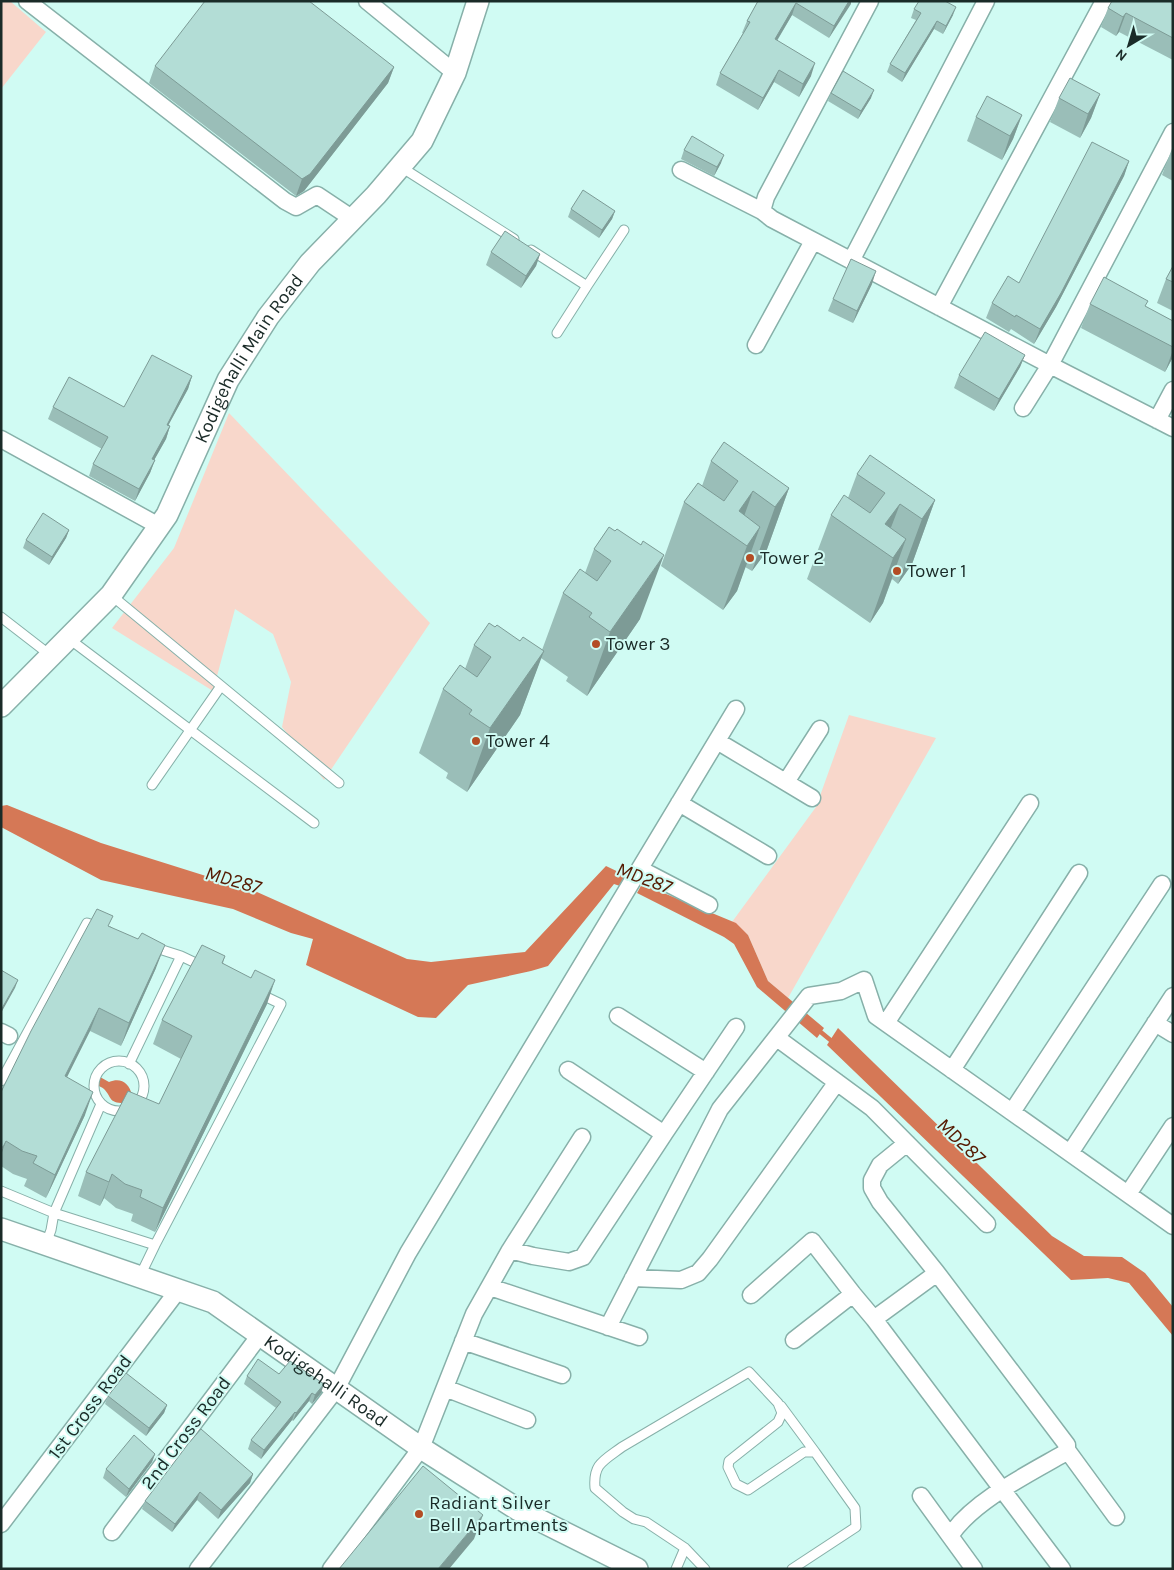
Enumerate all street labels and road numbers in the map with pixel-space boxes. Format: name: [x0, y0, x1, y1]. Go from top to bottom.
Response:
street label: Kodigehalli Main Road: [190, 270, 308, 447]
street label: Kodigehalli Road: [260, 1330, 392, 1432]
street label: 1st Cross Road: [44, 1350, 136, 1464]
street label: 2nd Cross Road: [136, 1372, 236, 1494]

